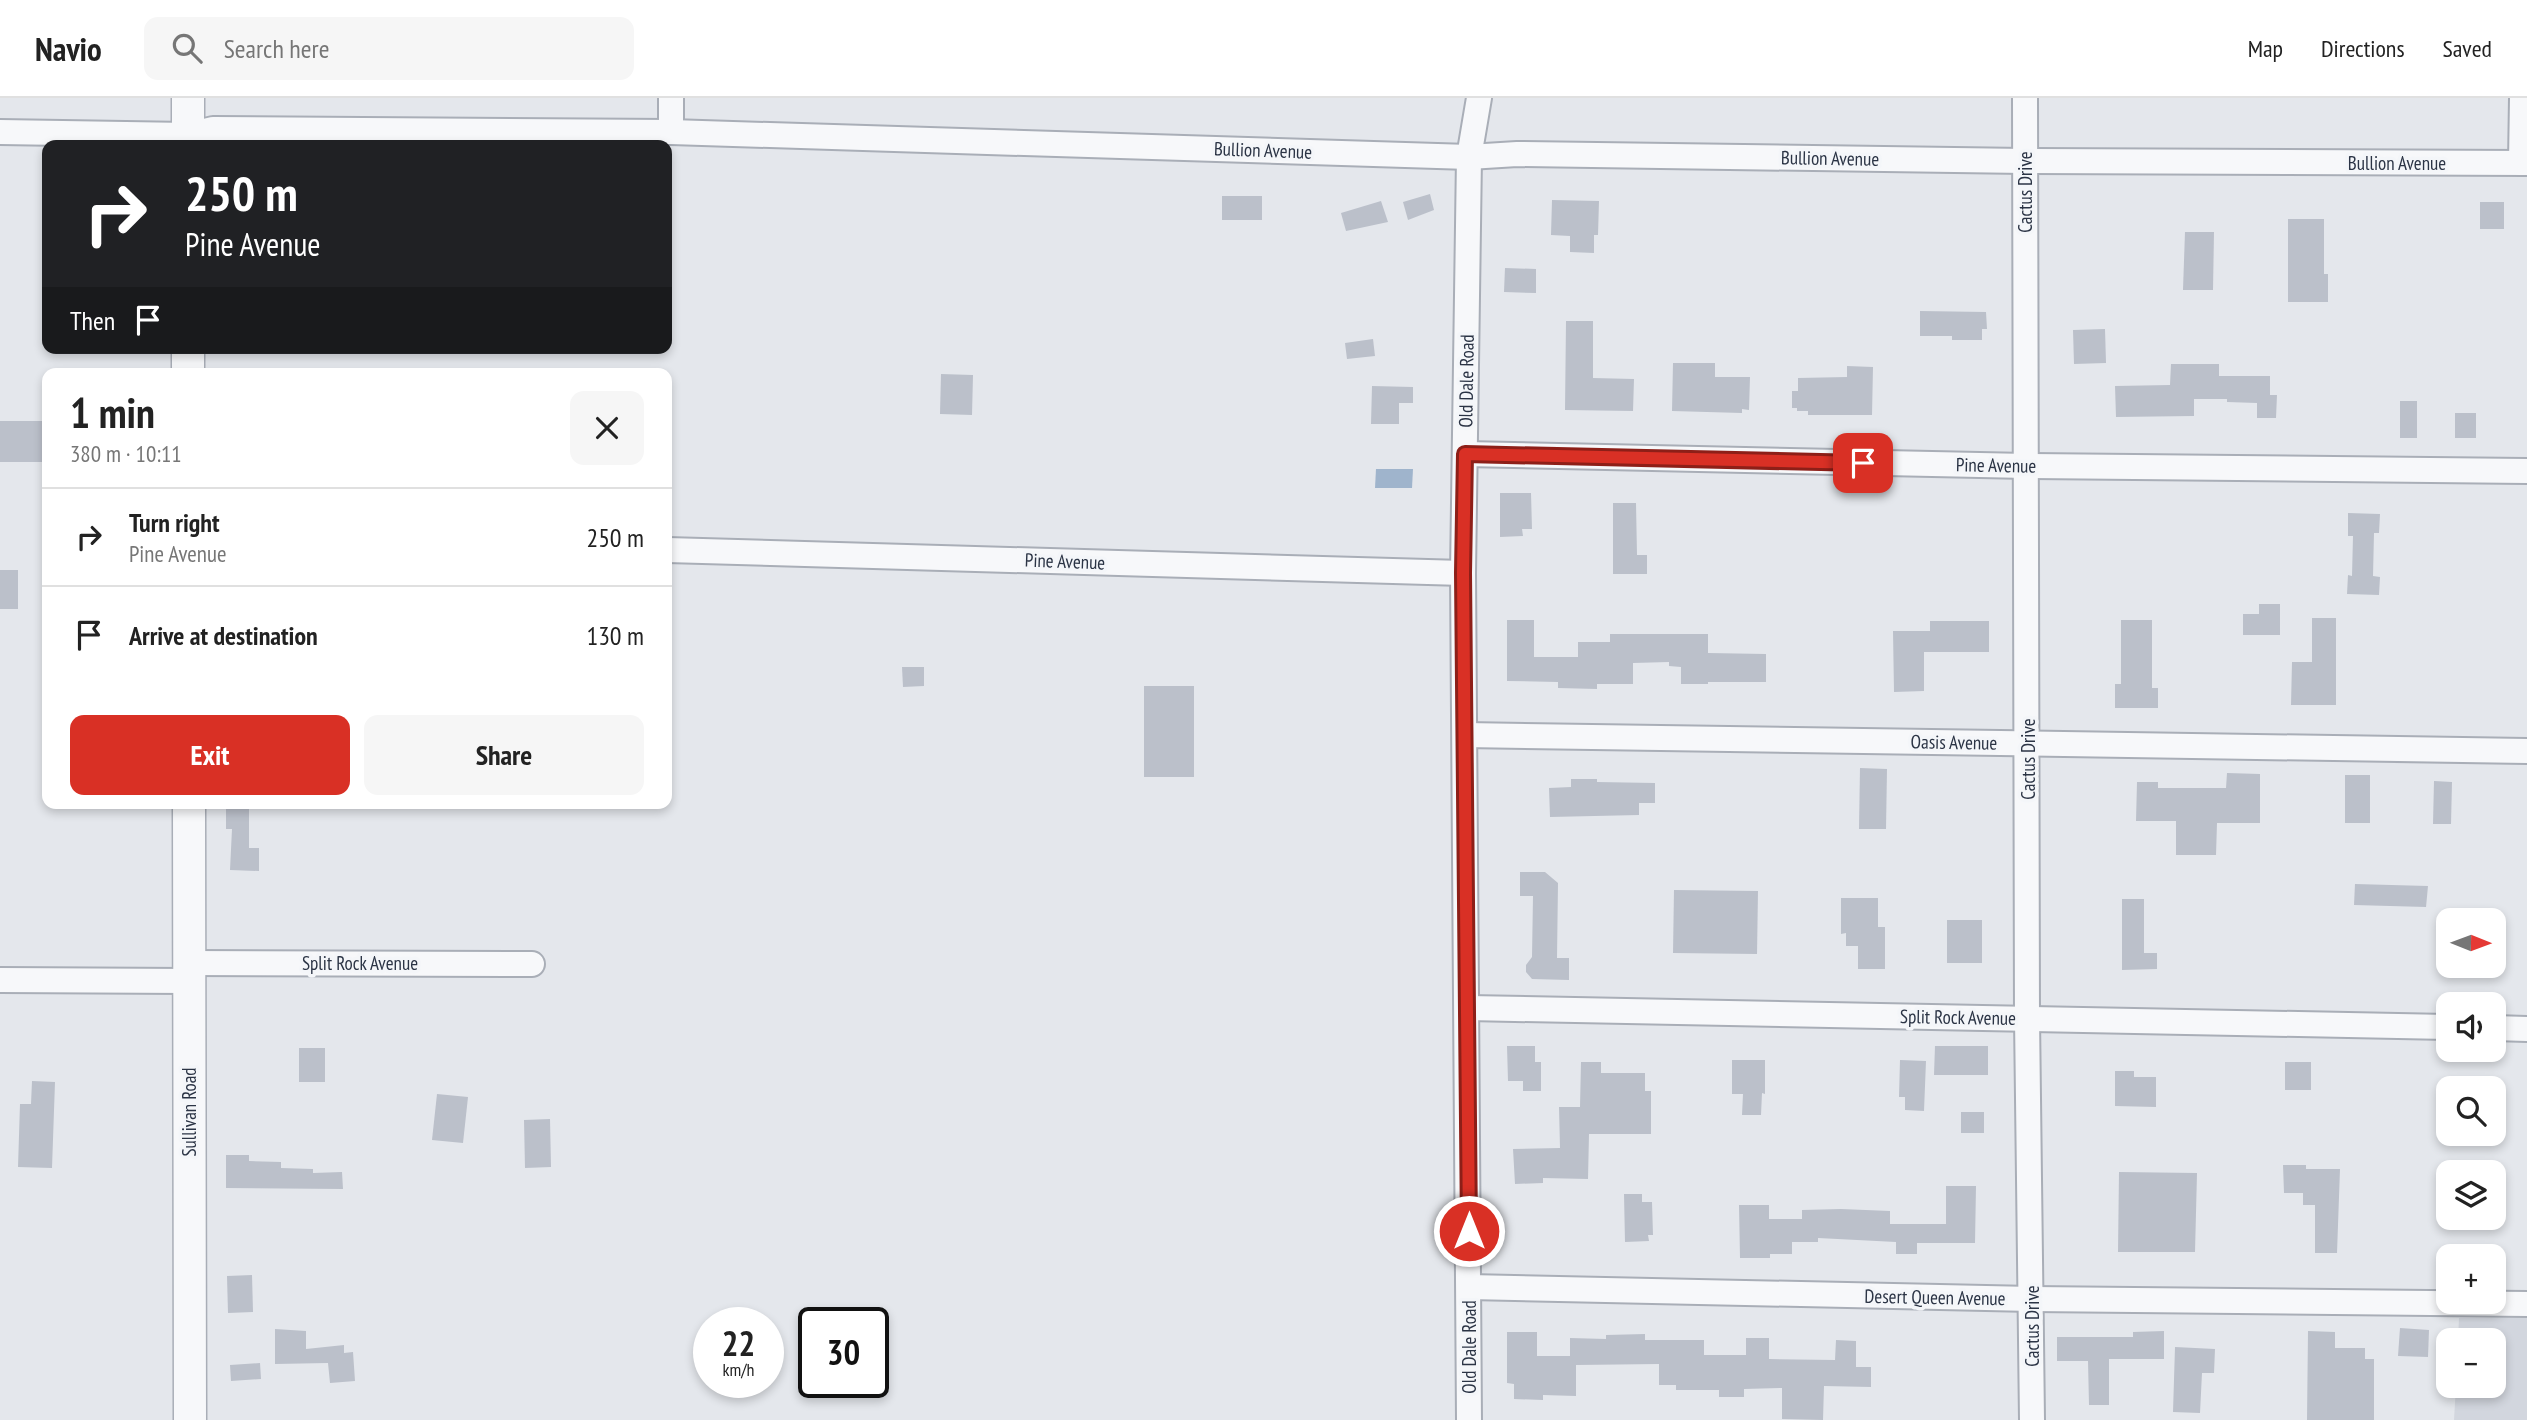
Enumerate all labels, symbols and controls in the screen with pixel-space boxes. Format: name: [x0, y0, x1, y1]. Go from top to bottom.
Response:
search box: [144, 17, 634, 80]
text: Navio: [35, 27, 102, 70]
icon: search: [168, 29, 206, 67]
text: Search here: [224, 32, 329, 65]
text: Map: [2248, 33, 2283, 64]
text: Directions: [2321, 33, 2405, 64]
text: Saved: [2443, 33, 2492, 64]
street label: Bullion Avenue: [1213, 136, 1313, 164]
street label: Bullion Avenue: [1781, 145, 1879, 171]
street label: Cactus Drive: [2013, 151, 2037, 233]
street label: Bullion Avenue: [2348, 151, 2446, 175]
text: 250 m: [185, 161, 298, 225]
icon: right: [70, 168, 161, 259]
text: Pine Avenue: [185, 223, 321, 265]
icon: arrive: [129, 301, 167, 339]
text: Then: [70, 304, 115, 337]
street label: Old Dale Road: [1453, 334, 1479, 428]
text: 1 min: [70, 385, 155, 440]
button: close: [570, 391, 644, 465]
pin: [1833, 433, 1893, 493]
text: 380 m · 10:11: [70, 439, 182, 468]
icon: arrive: [1844, 444, 1882, 482]
street label: Pine Avenue: [1956, 452, 2037, 478]
text: Turn right: [129, 506, 220, 539]
icon: right: [70, 518, 108, 556]
text: 250 m: [586, 521, 644, 554]
text: Pine Avenue: [129, 539, 226, 568]
street label: Pine Avenue: [1024, 548, 1106, 574]
icon: arrive: [70, 616, 108, 654]
text: Arrive at destination: [129, 619, 318, 652]
text: 130 m: [586, 619, 644, 652]
button: Exit: [70, 715, 350, 795]
button: Share: [364, 715, 644, 795]
street label: Cactus Drive: [2016, 718, 2040, 800]
street label: Oasis Avenue: [1911, 729, 1998, 755]
north arrow: [2436, 908, 2506, 978]
map controls: [2436, 908, 2506, 1398]
street label: Split Rock Avenue: [302, 951, 418, 975]
button: sound: [2436, 992, 2506, 1062]
street label: Split Rock Avenue: [1900, 1004, 2016, 1030]
street label: Sullivan Road: [177, 1067, 201, 1157]
button: search: [2436, 1076, 2506, 1146]
button: layers: [2436, 1160, 2506, 1230]
position arrow: [1432, 1194, 1506, 1268]
button: +: [2436, 1244, 2506, 1314]
street label: Desert Queen Avenue: [1864, 1284, 2006, 1310]
street label: Cactus Drive: [2020, 1285, 2044, 1367]
street label: Old Dale Road: [1457, 1300, 1481, 1394]
speed limit sign: 30: [798, 1307, 889, 1398]
text: 22: [722, 1320, 755, 1366]
button: −: [2436, 1328, 2506, 1398]
text: km/h: [723, 1358, 754, 1381]

